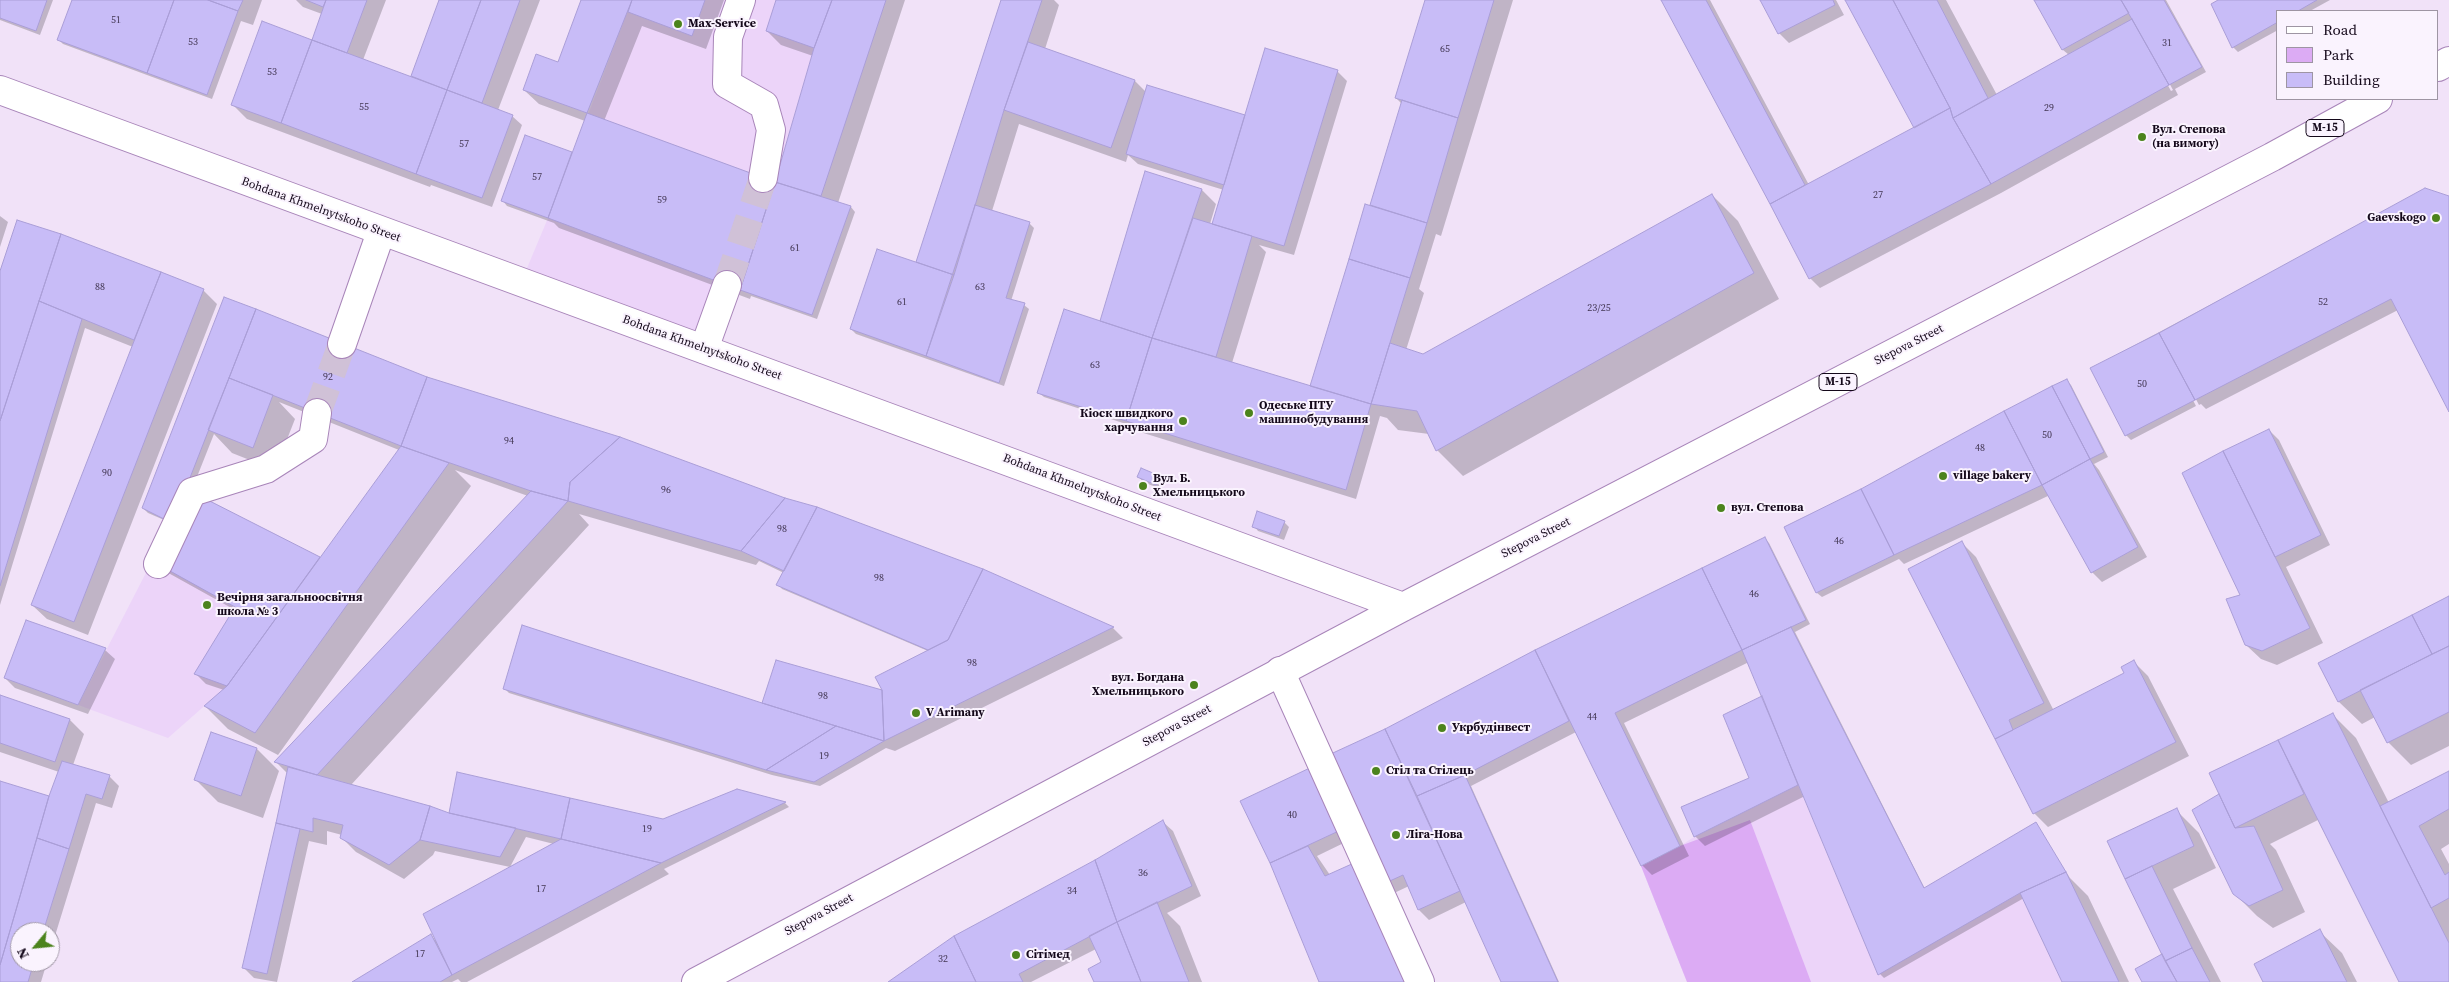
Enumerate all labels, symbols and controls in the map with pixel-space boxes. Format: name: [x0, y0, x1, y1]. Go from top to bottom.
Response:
legend: [2276, 10, 2439, 100]
house number: 51: [111, 14, 121, 26]
place label: Max-Service: [688, 17, 756, 31]
marker: Max-Service: [672, 18, 684, 30]
text: Road: [2323, 19, 2357, 40]
house number: 53: [188, 36, 198, 48]
house number: 31: [2162, 37, 2172, 49]
house number: 65: [1440, 43, 1450, 55]
text: Park: [2323, 44, 2354, 65]
house number: 53: [267, 66, 277, 78]
text: Building: [2323, 69, 2380, 90]
house number: 55: [359, 101, 369, 113]
house number: 29: [2044, 102, 2054, 114]
road number: М-15: [2306, 120, 2344, 136]
place label: Вул. Степова (на вимогу): [2152, 123, 2226, 151]
marker: Вул. Степова (на вимогу): [2136, 131, 2148, 143]
house number: 57: [459, 138, 469, 150]
house number: 57: [532, 171, 542, 183]
street label: Bohdana Khmelnytskoho Street: [239, 174, 403, 246]
house number: 27: [1873, 189, 1883, 201]
house number: 59: [657, 194, 667, 206]
place label: Gaevskogo: [2367, 211, 2426, 225]
marker: Gaevskogo: [2430, 212, 2442, 224]
house number: 61: [790, 242, 800, 254]
house number: 88: [95, 281, 105, 293]
house number: 63: [975, 281, 985, 293]
house number: 61: [897, 296, 907, 308]
house number: 52: [2318, 296, 2328, 308]
house number: 23/25: [1587, 302, 1611, 314]
street label: Bohdana Khmelnytskoho Street: [620, 312, 784, 384]
street label: Stepova Street: [1872, 321, 1946, 369]
house number: 63: [1090, 359, 1100, 371]
house number: 92: [323, 371, 333, 383]
road number: М-15: [1819, 374, 1857, 391]
house number: 50: [2137, 378, 2147, 390]
place label: Одеське ПТУ машинобудування: [1259, 399, 1368, 427]
place label: Кіоск швидкого харчування: [1080, 407, 1173, 435]
marker: Одеське ПТУ машинобудування: [1243, 407, 1255, 419]
marker: Кіоск швидкого харчування: [1177, 415, 1189, 427]
house number: 50: [2042, 429, 2052, 441]
house number: 94: [504, 435, 514, 447]
house number: 48: [1975, 442, 1985, 454]
street label: Bohdana Khmelnytskoho Street: [1001, 451, 1163, 525]
house number: 90: [102, 467, 112, 479]
place label: village bakery: [1953, 469, 2031, 483]
marker: village bakery: [1937, 470, 1949, 482]
place label: Вул. Б. Хмельницького: [1153, 472, 1245, 500]
marker: Вул. Б. Хмельницького: [1137, 480, 1149, 492]
house number: 96: [661, 484, 671, 496]
place label: вул. Степова: [1731, 501, 1804, 515]
marker: вул. Степова: [1715, 502, 1727, 514]
street label: Stepova Street: [1499, 514, 1573, 562]
house number: 98: [777, 523, 787, 535]
house number: 46: [1834, 535, 1844, 547]
house number: 98: [874, 572, 884, 584]
house number: 46: [1749, 588, 1759, 600]
place label: Вечірня загальноосвітня школа № 3: [217, 591, 363, 619]
marker: Вечірня загальноосвітня школа № 3: [201, 599, 213, 611]
house number: 98: [967, 657, 977, 669]
place label: вул. Богдана Хмельницького: [1092, 671, 1184, 699]
marker: вул. Богдана Хмельницького: [1188, 679, 1200, 691]
house number: 98: [818, 690, 828, 702]
street label: Stepova Street: [1140, 702, 1214, 750]
place label: V Arimany: [926, 706, 985, 720]
marker: V Arimany: [910, 707, 922, 719]
house number: 44: [1587, 711, 1597, 723]
place label: Укрбудінвест: [1452, 721, 1530, 735]
marker: Укрбудінвест: [1436, 722, 1448, 734]
house number: 19: [819, 750, 829, 762]
place label: Стіл та Стілець: [1386, 764, 1474, 778]
marker: Стіл та Стілець: [1370, 765, 1382, 777]
house number: 40: [1287, 809, 1297, 821]
house number: 19: [642, 823, 652, 835]
place label: Ліга-Нова: [1406, 828, 1463, 842]
marker: Ліга-Нова: [1390, 829, 1402, 841]
house number: 36: [1138, 867, 1148, 879]
house number: 17: [536, 883, 546, 895]
house number: 34: [1067, 885, 1077, 897]
street label: Stepova Street: [782, 891, 856, 939]
north arrow: [10, 922, 60, 972]
text: N: [11, 944, 34, 963]
house number: 17: [415, 948, 425, 960]
place label: Сітімед: [1026, 948, 1070, 962]
marker: Сітімед: [1010, 949, 1022, 961]
house number: 32: [938, 953, 948, 965]

